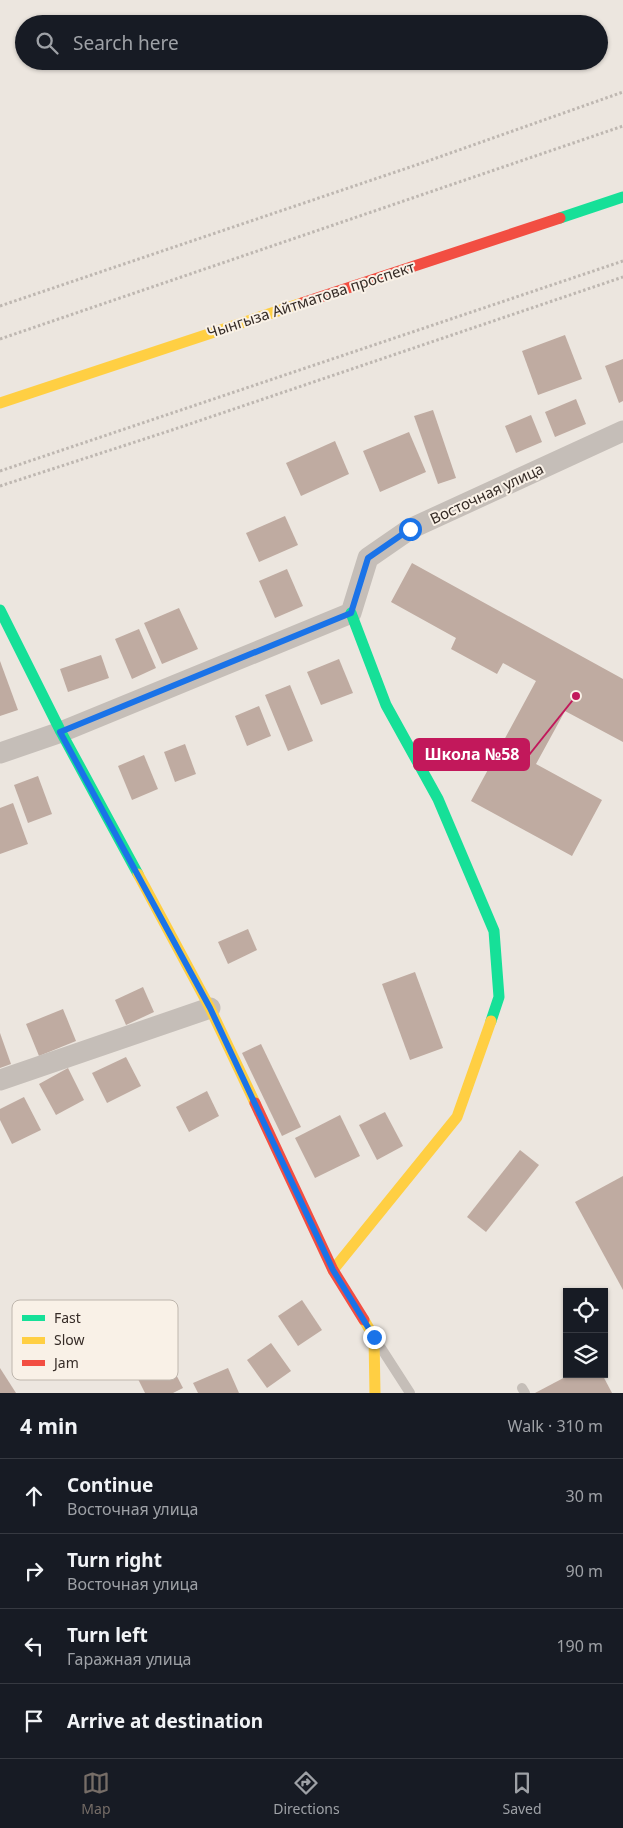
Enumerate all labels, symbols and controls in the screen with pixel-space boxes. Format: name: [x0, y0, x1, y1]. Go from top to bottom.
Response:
search box: [15, 15, 608, 70]
icon: search: [33, 29, 61, 57]
text: Search here: [73, 30, 179, 56]
street label: Чынгыза Айтматова проспект: [204, 256, 417, 342]
street label: Восточная улица: [427, 458, 547, 528]
route start: [399, 518, 422, 541]
callout: Школа №58: [414, 739, 529, 770]
text: Школа №58: [425, 743, 519, 765]
map controls: [563, 1288, 608, 1378]
button: locate: [563, 1288, 608, 1333]
legend: [12, 1300, 178, 1380]
text: Fast: [54, 1308, 81, 1327]
route end: [363, 1326, 386, 1349]
text: Slow: [54, 1330, 85, 1349]
button: layers: [563, 1333, 608, 1378]
text: Jam: [52, 1353, 79, 1372]
text: 4 min: [20, 1412, 78, 1440]
text: Walk · 310 m: [508, 1415, 603, 1437]
text: Continue: [67, 1472, 153, 1498]
icon: ahead: [20, 1482, 48, 1510]
text: 30 m: [566, 1485, 603, 1507]
text: Восточная улица: [67, 1498, 198, 1520]
text: Turn right: [67, 1547, 162, 1573]
icon: right: [20, 1557, 48, 1585]
text: 90 m: [566, 1560, 603, 1582]
text: Восточная улица: [67, 1573, 198, 1595]
text: Turn left: [67, 1622, 148, 1648]
icon: left: [20, 1632, 48, 1660]
text: 190 m: [556, 1635, 603, 1657]
text: Гаражная улица: [67, 1648, 191, 1670]
icon: arrive: [20, 1707, 48, 1735]
text: Arrive at destination: [67, 1708, 263, 1734]
tab: Map: [81, 1769, 111, 1818]
tab: Directions: [273, 1769, 340, 1818]
tab: Saved: [502, 1769, 542, 1818]

